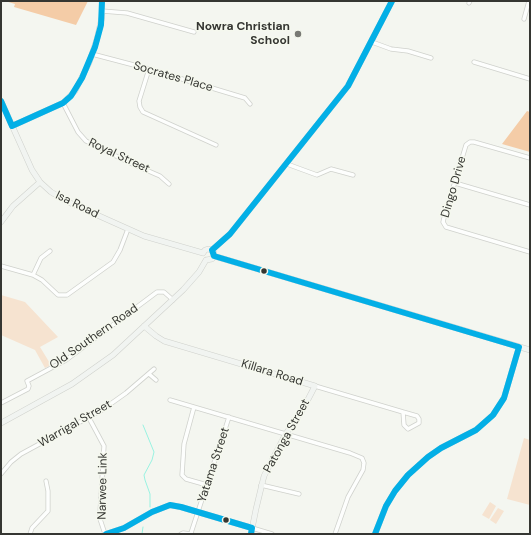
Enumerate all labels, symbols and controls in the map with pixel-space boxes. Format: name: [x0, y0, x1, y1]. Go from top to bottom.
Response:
place label: Nowra Christian School: [196, 20, 290, 48]
marker: Nowra Christian School: [293, 29, 303, 39]
street label: Socrates Place: [132, 59, 214, 95]
street label: Royal Street: [86, 136, 152, 176]
street label: Dingo Drive: [438, 155, 470, 219]
street label: Isa Road: [53, 188, 101, 222]
unlabelled marker: [259, 266, 269, 276]
street label: Old Southern Road: [47, 301, 141, 373]
street label: Killara Road: [239, 357, 305, 389]
street label: Warrigal Street: [36, 397, 114, 451]
street label: Patonga Street: [261, 397, 313, 475]
street label: Yatama Street: [195, 426, 233, 504]
street label: Narwee Link: [95, 452, 111, 520]
unlabelled marker: [221, 515, 231, 525]

